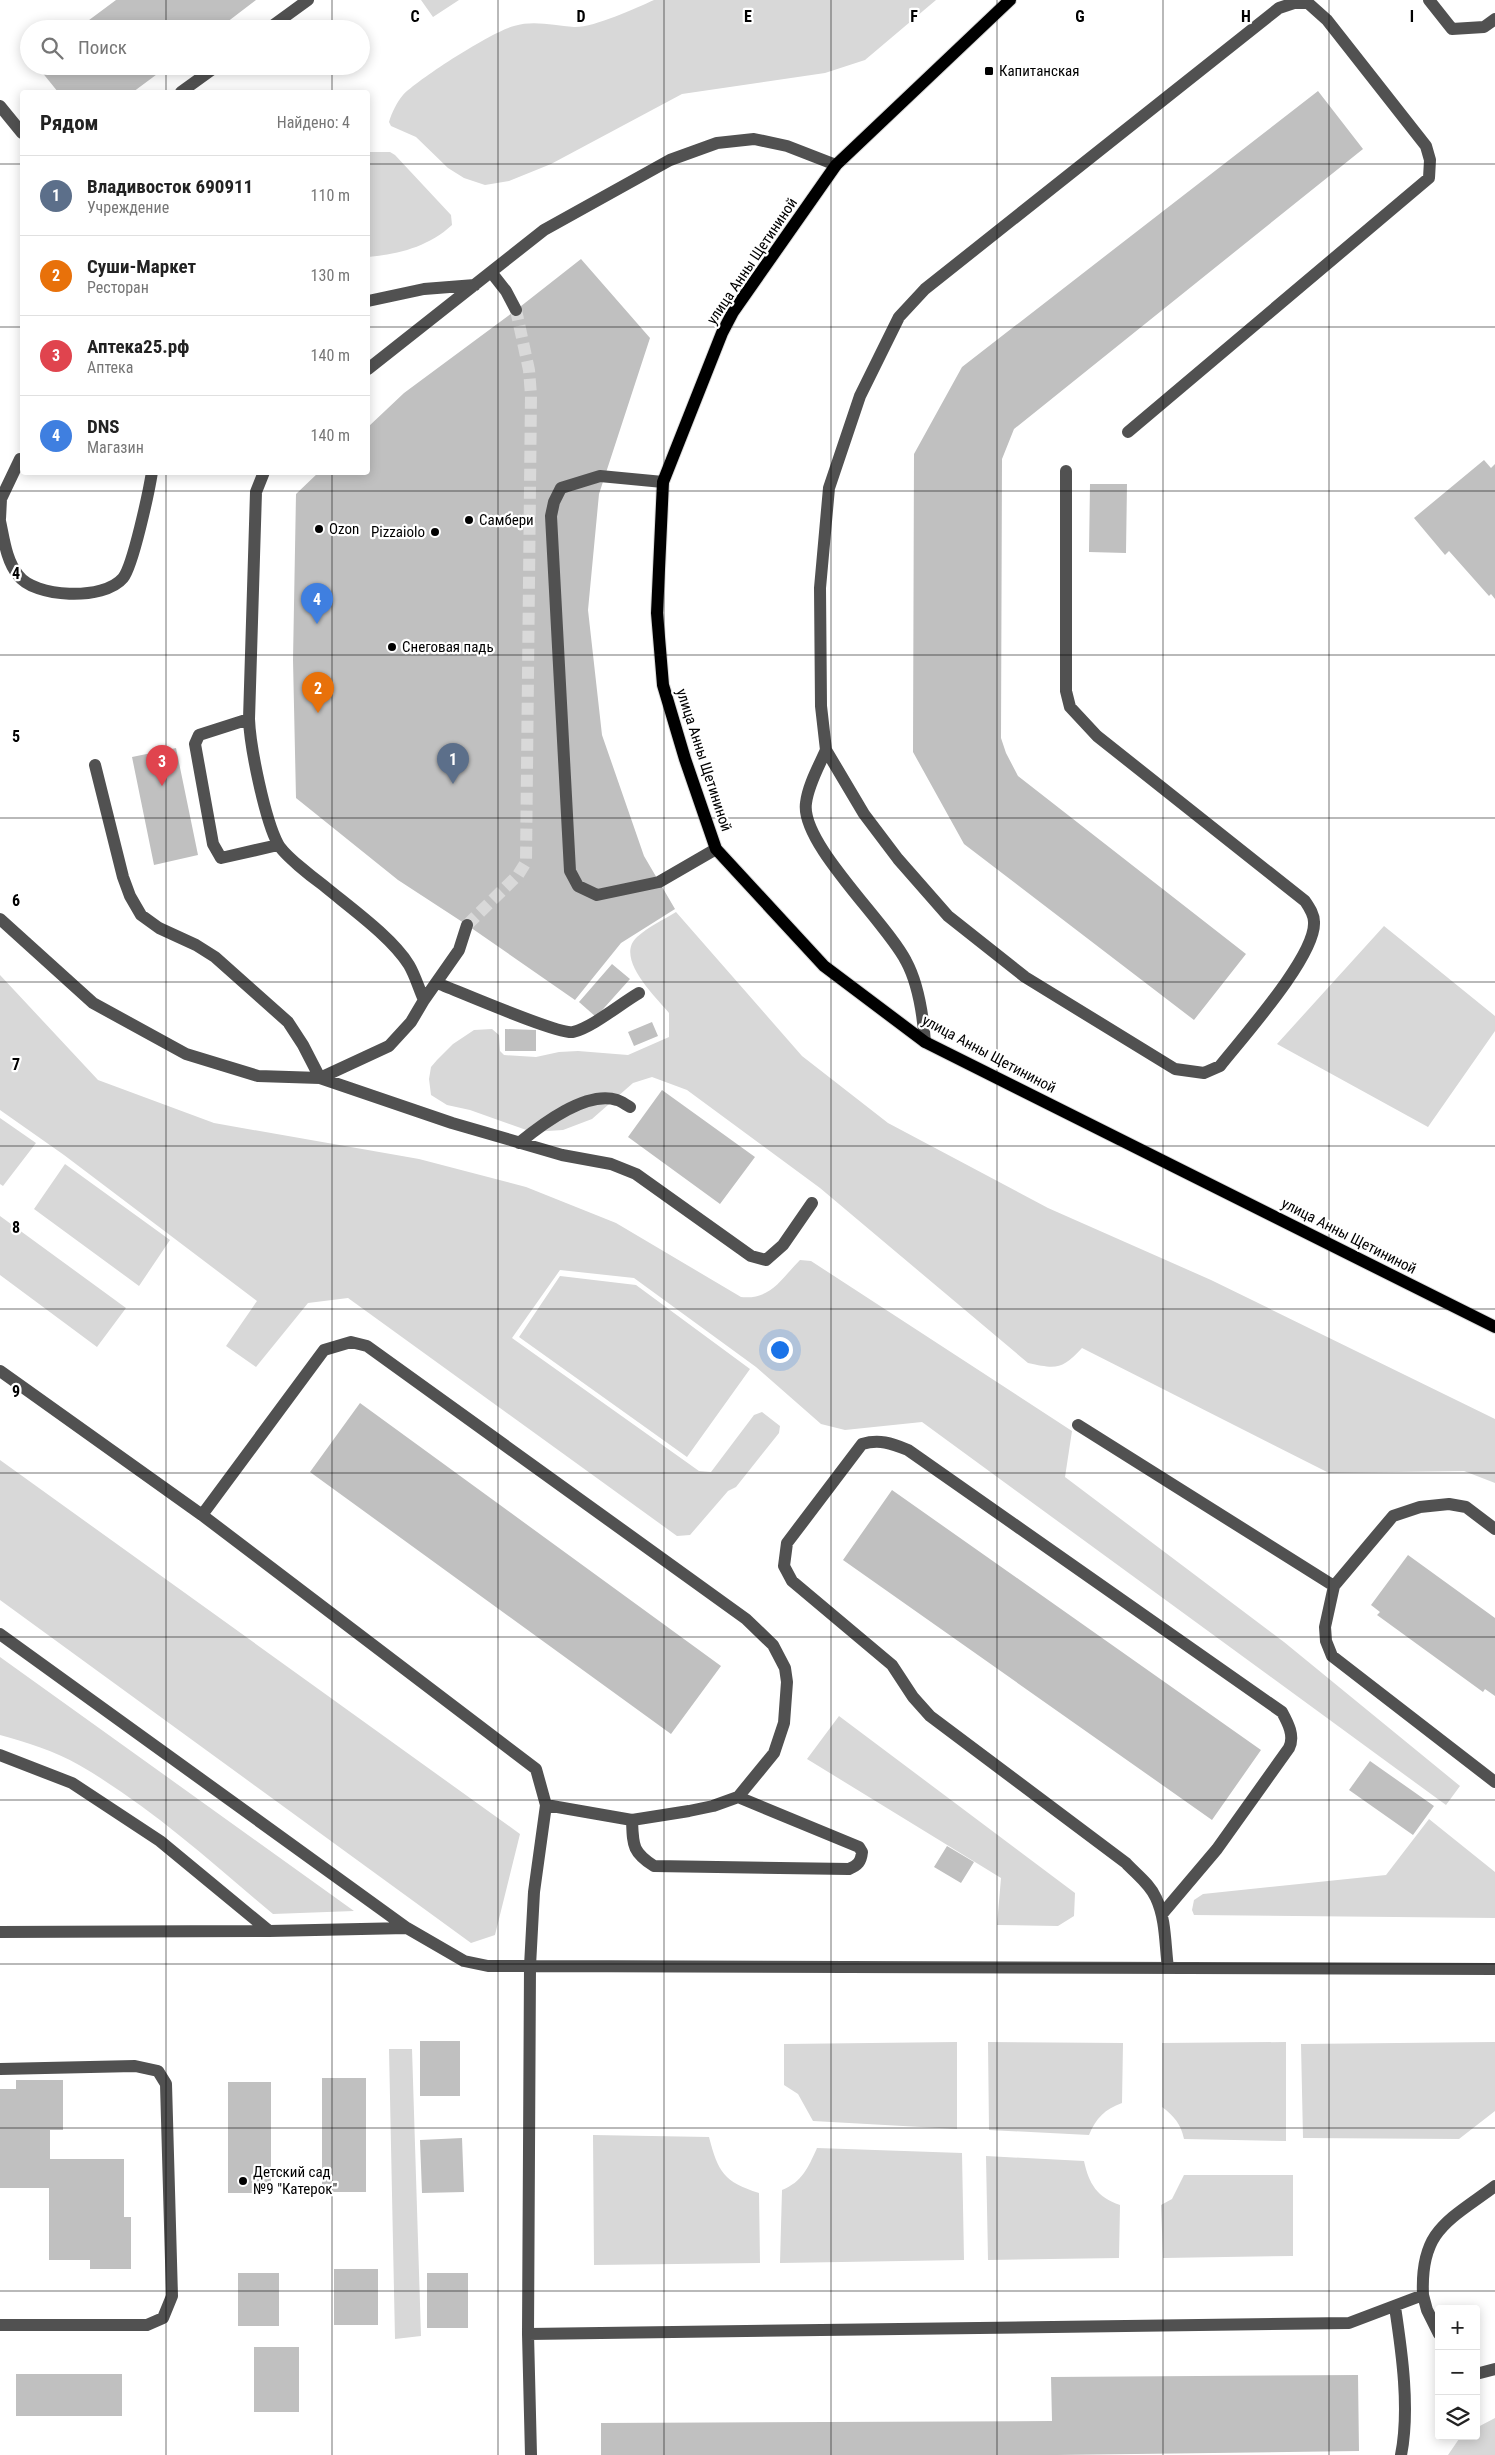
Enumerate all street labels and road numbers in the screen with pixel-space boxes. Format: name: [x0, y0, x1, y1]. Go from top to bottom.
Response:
street label: улица Анны Щетининой: [703, 194, 801, 328]
street label: улица Анны Щетининой: [672, 686, 736, 834]
street label: улица Анны Щетининой: [919, 1011, 1059, 1097]
street label: улица Анны Щетининой: [1279, 1194, 1419, 1278]

